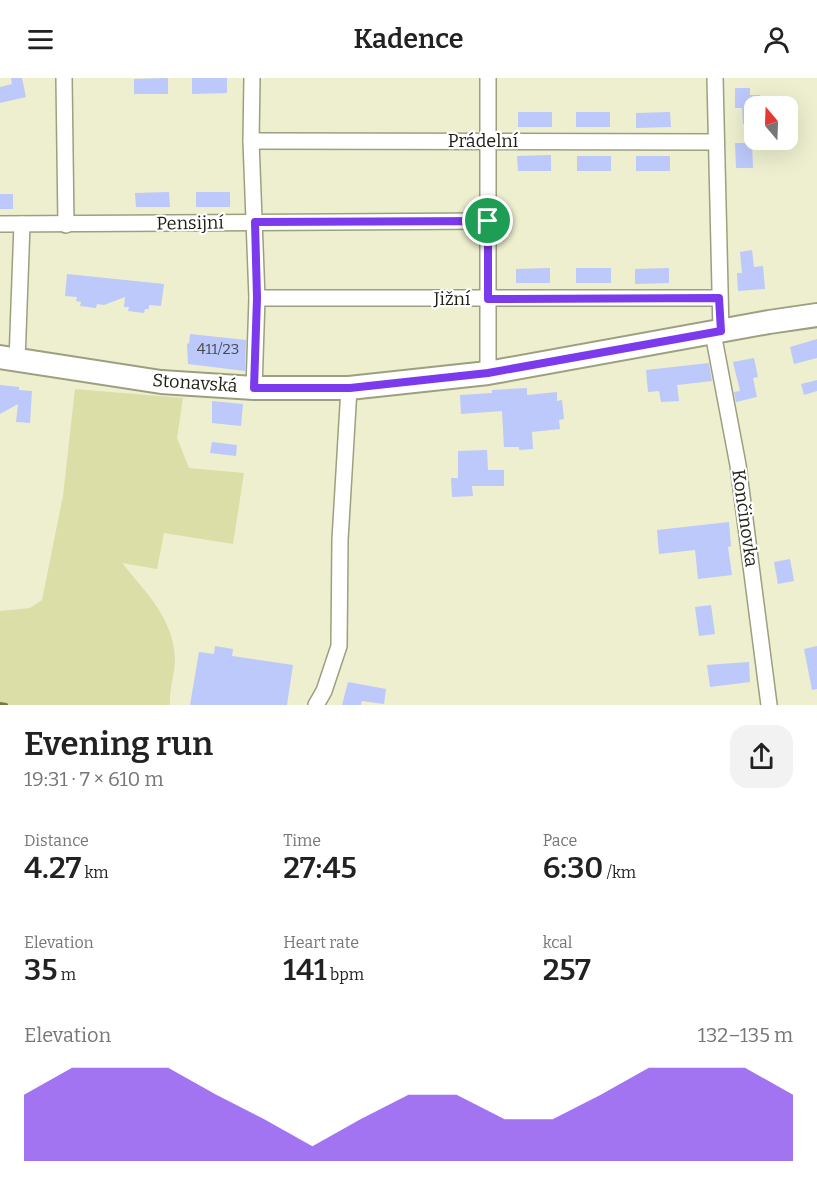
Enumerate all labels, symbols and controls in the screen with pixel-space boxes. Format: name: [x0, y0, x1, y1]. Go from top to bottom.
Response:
icon: menu: [24, 23, 57, 56]
text: Kadence: [354, 23, 463, 55]
icon: person: [760, 23, 793, 56]
north arrow: [744, 96, 798, 150]
map controls: [744, 96, 798, 150]
street label: Prádelní: [448, 130, 519, 152]
pin: [462, 195, 513, 246]
icon: arrive: [471, 204, 504, 237]
street label: Pensijní: [156, 211, 224, 235]
street label: Jižní: [433, 288, 471, 310]
house number: 411/23: [197, 340, 239, 358]
street label: Stonavská: [152, 369, 238, 397]
street label: Končinovka: [727, 468, 763, 568]
text: Evening run: [24, 724, 213, 764]
button: share: [730, 725, 793, 788]
text: 19:31 · 7 × 610 m: [24, 767, 164, 791]
text: Distance: [24, 831, 89, 850]
text: Time: [283, 831, 321, 850]
text: Pace: [543, 831, 577, 850]
text: 4.27: [24, 850, 81, 886]
text: 27:45: [283, 850, 357, 886]
text: 6:30: [543, 850, 603, 886]
text: km: [81, 863, 109, 882]
text: /km: [603, 863, 636, 882]
text: Elevation: [24, 933, 94, 952]
text: Heart rate: [283, 933, 359, 952]
text: kcal: [543, 933, 572, 952]
text: 35: [24, 952, 58, 988]
text: 141: [283, 952, 327, 988]
text: 257: [543, 952, 591, 988]
text: m: [58, 965, 76, 984]
text: bpm: [327, 965, 364, 984]
text: Elevation: [24, 1023, 111, 1047]
text: 132–135 m: [698, 1023, 793, 1047]

